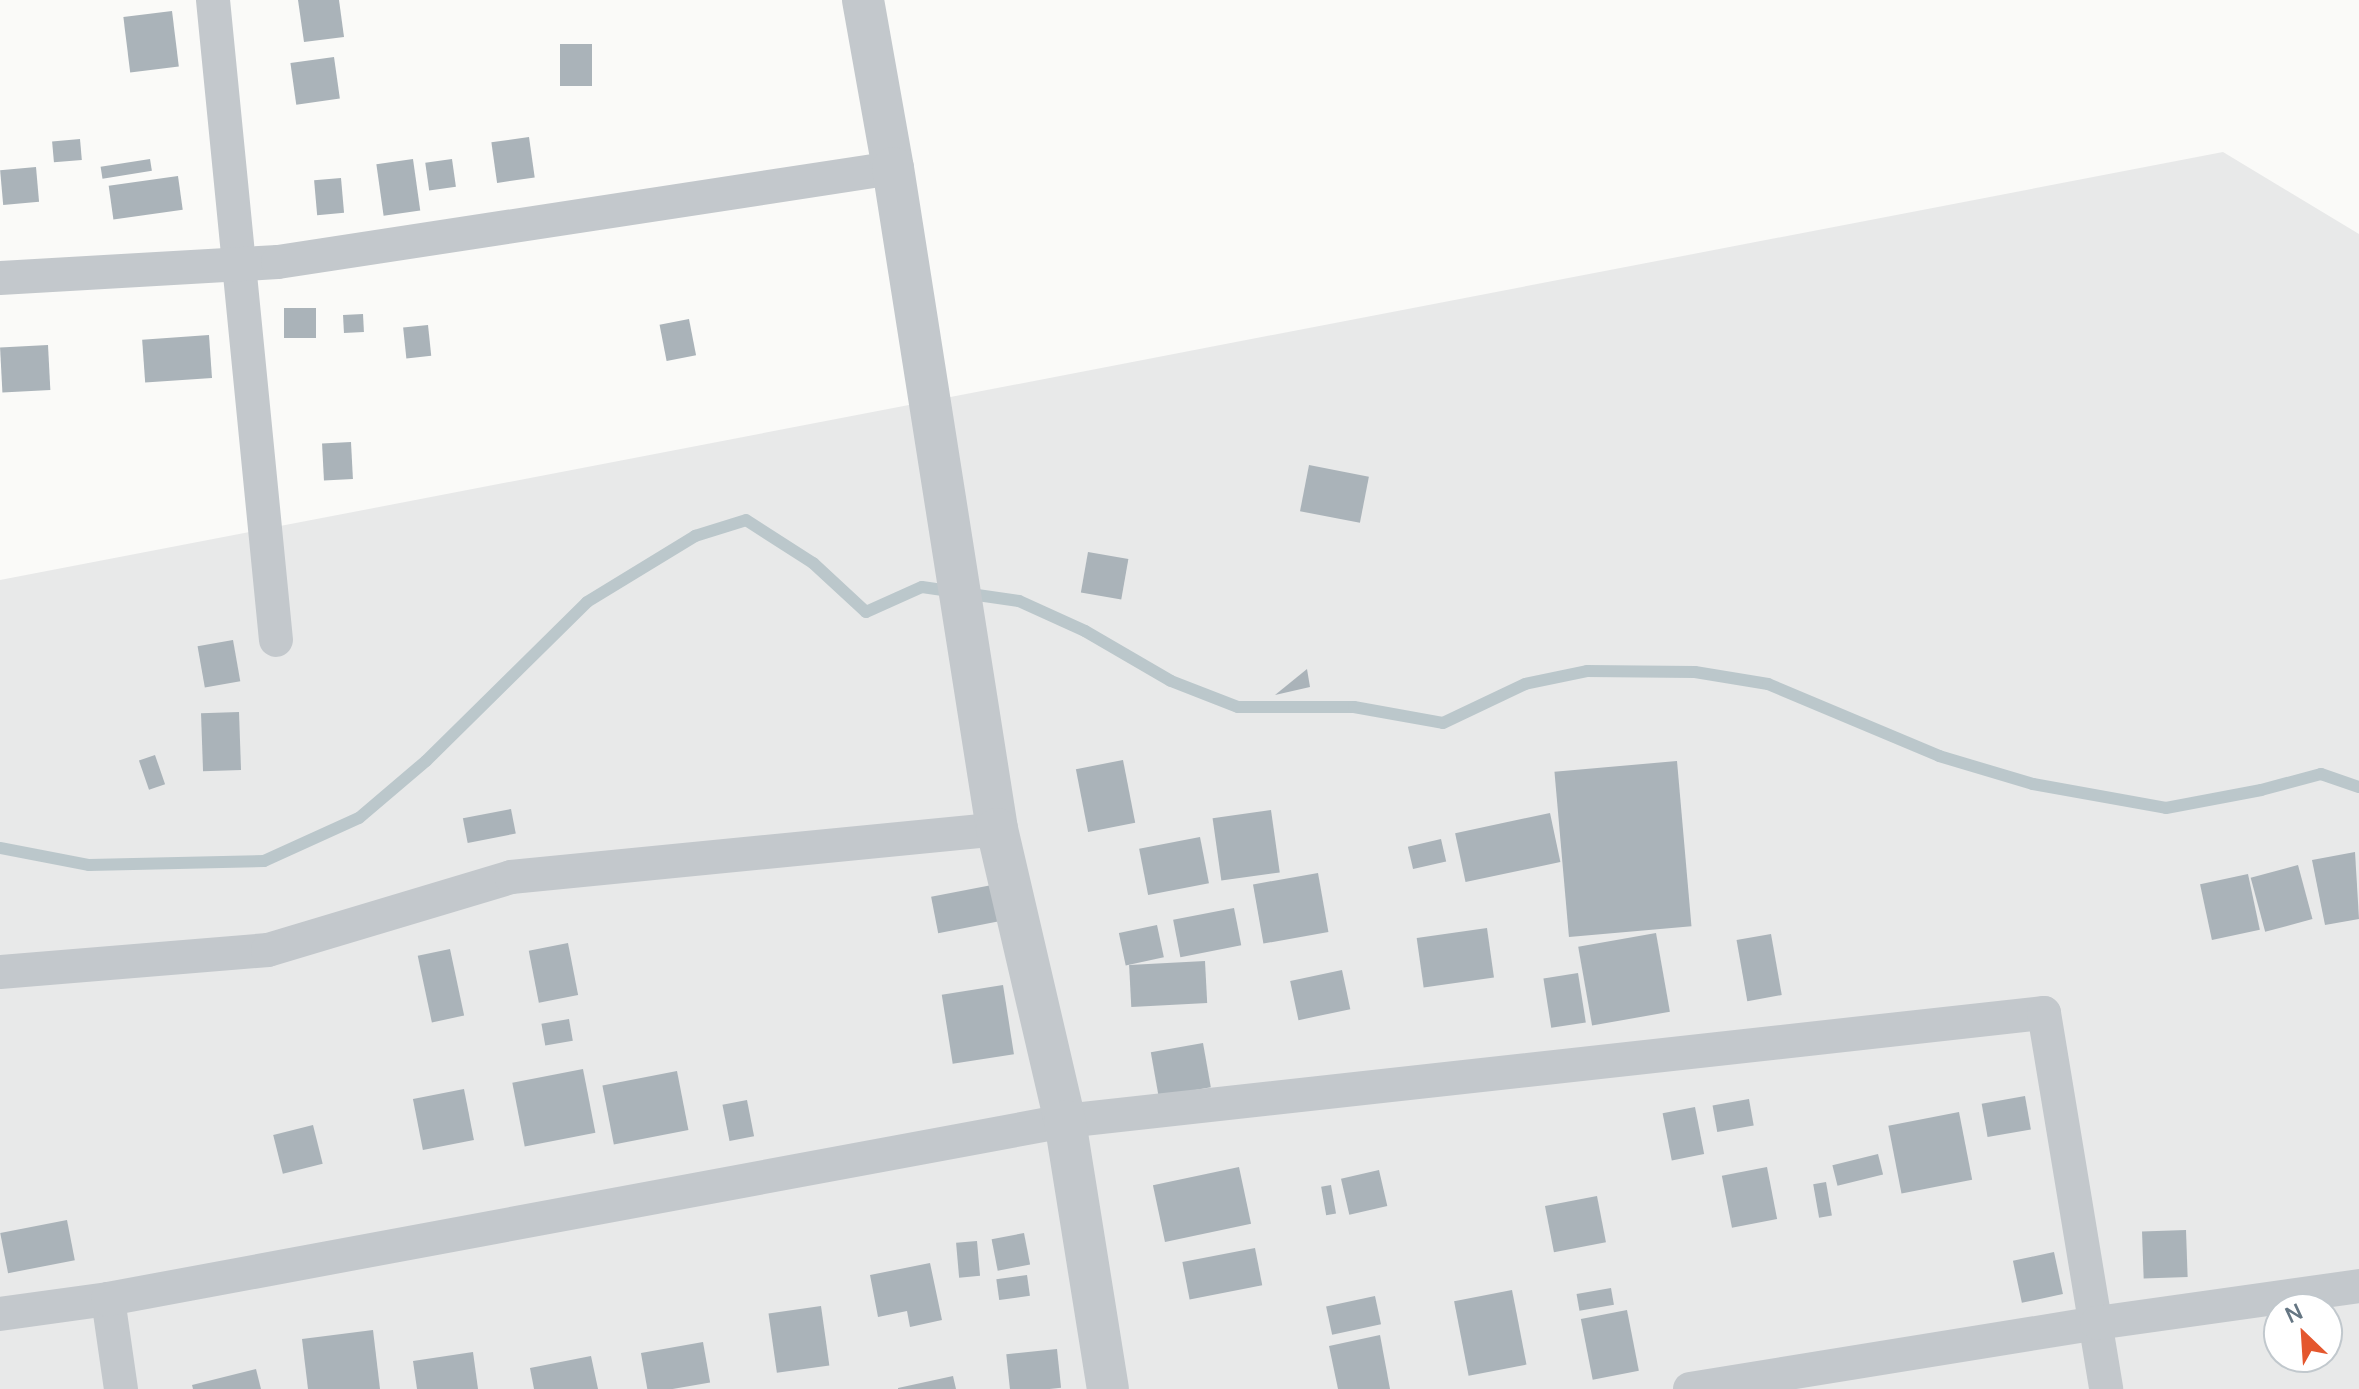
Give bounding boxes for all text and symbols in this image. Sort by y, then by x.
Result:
north arrow [2263,1293,2343,1373]
text: N [2280,1296,2307,1330]

